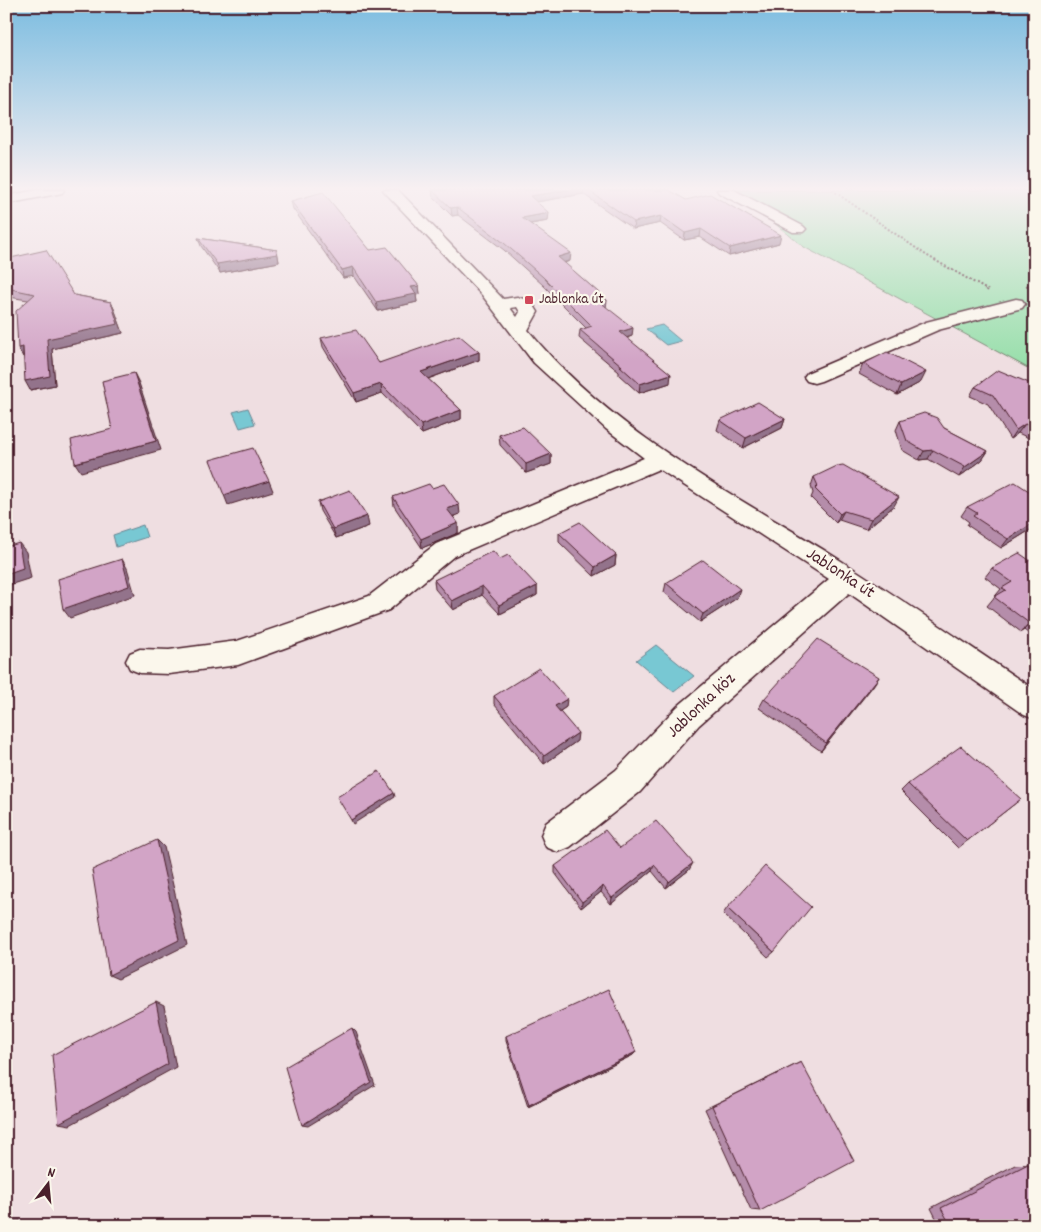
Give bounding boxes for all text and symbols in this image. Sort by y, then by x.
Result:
place label: Jablonka út [539,289,604,311]
marker: Jablonka út [523,294,535,306]
street label: Jablonka út [801,542,880,606]
street label: Jablonka köz [662,668,742,744]
north arrow [22,1160,72,1210]
text: N [45,1163,57,1184]

